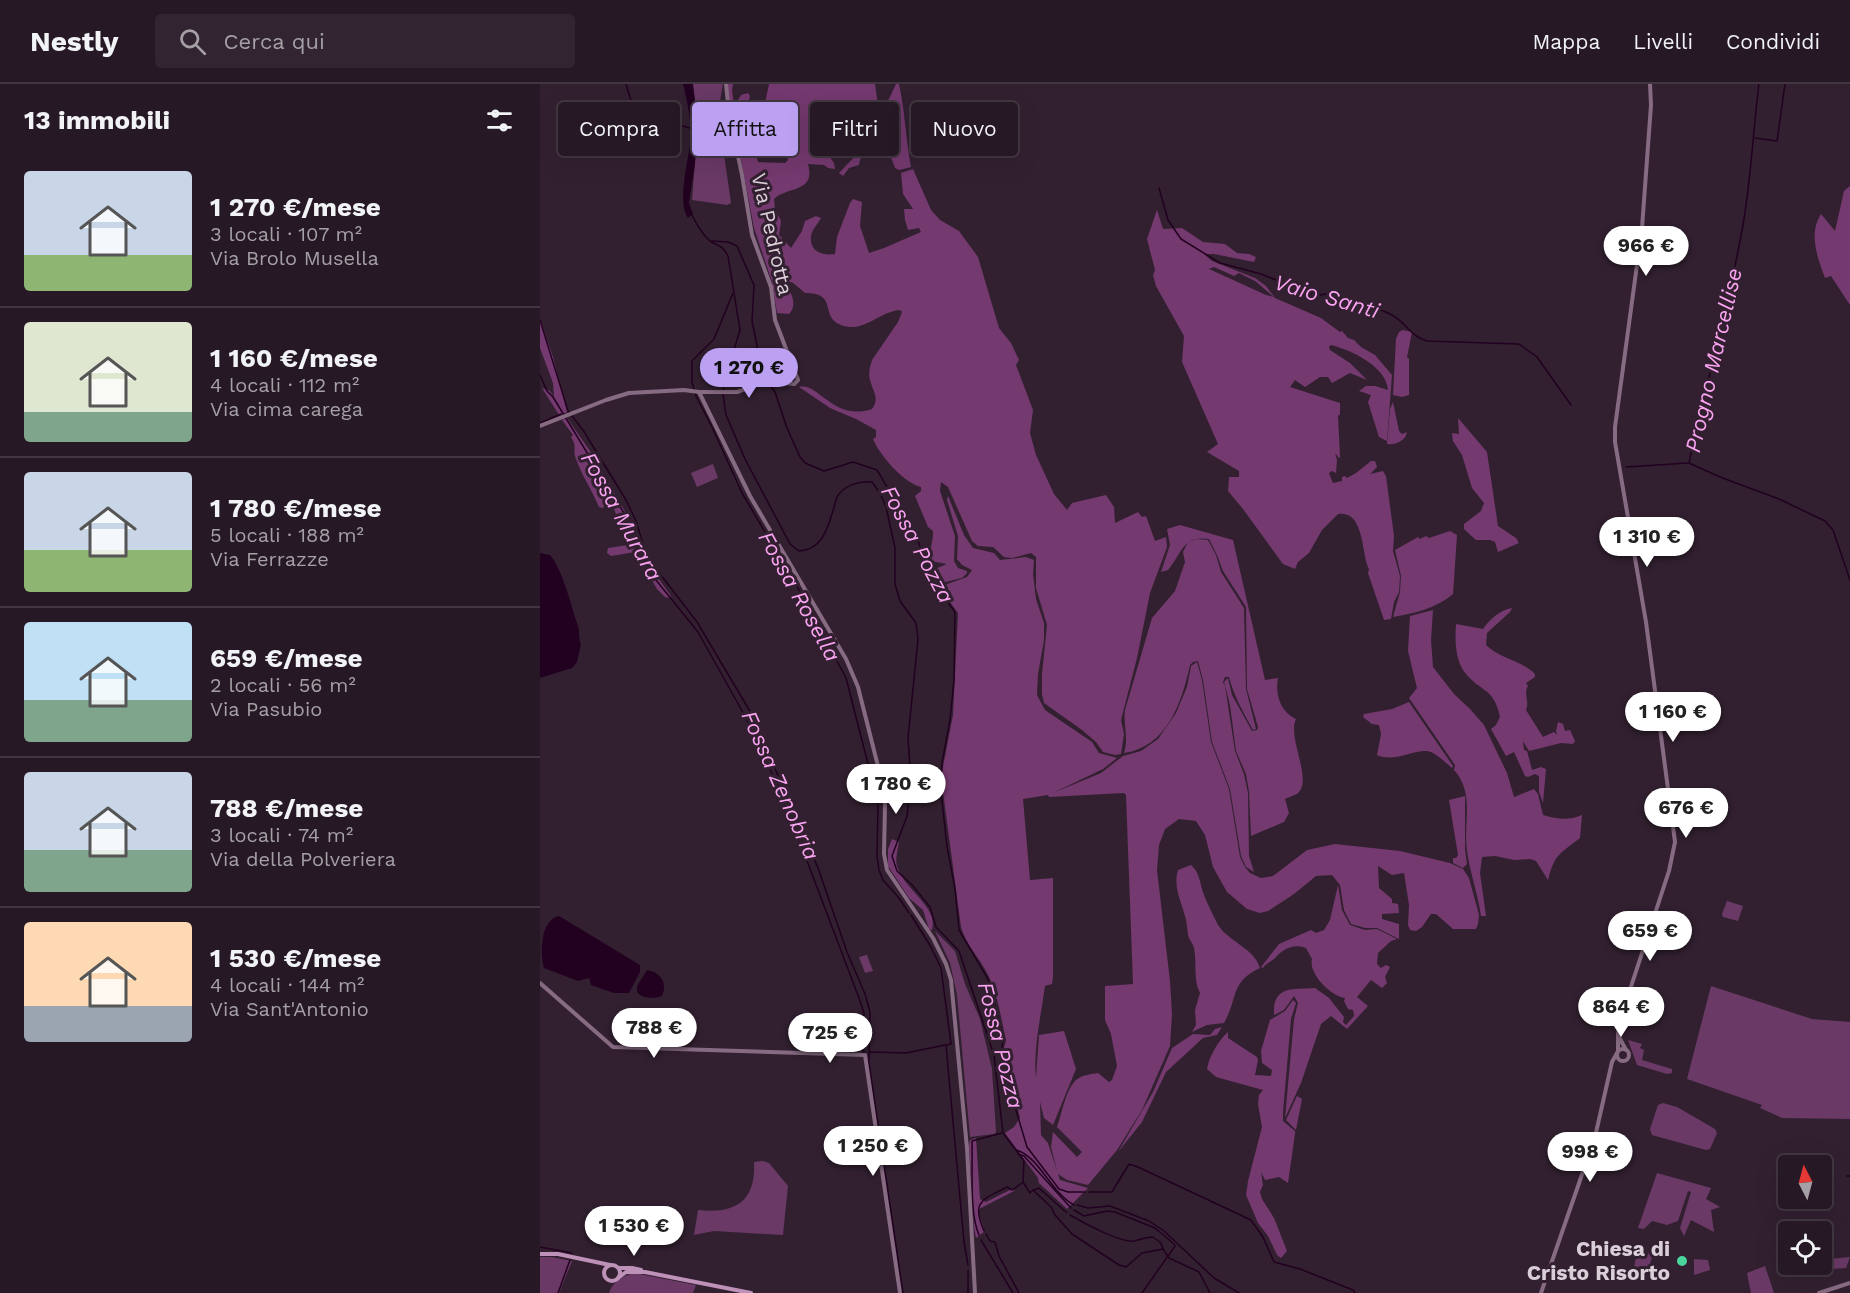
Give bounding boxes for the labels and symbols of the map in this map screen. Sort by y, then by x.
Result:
street label: Via Pedrotta [746,170,799,297]
pin: 966 € [1604,226,1688,277]
water label: Progno Marcellise [1680,265,1747,455]
water label: Vaio Santi [1272,270,1383,324]
pin: 1 270 € [694,348,804,399]
water label: Fossa Murara [576,448,667,585]
water label: Fossa Pozza [876,481,959,607]
pin: 1 310 € [1592,517,1702,568]
water label: Fossa Rosella [753,527,846,666]
pin: 1 160 € [1618,692,1728,743]
water label: Fossa Zenobria [736,707,825,864]
pin: 1 780 € [841,764,951,815]
pin: 676 € [1644,788,1728,839]
pin: 659 € [1608,911,1692,962]
water label: Fossa Pozza [973,979,1028,1111]
pin: 864 € [1579,987,1663,1038]
pin: 788 € [612,1008,696,1059]
pin: 725 € [788,1013,872,1064]
pin: 1 250 € [818,1126,928,1177]
pin: 998 € [1548,1132,1632,1183]
north arrow [1778,1155,1832,1209]
pin: 1 530 € [579,1206,689,1257]
place label: Chiesa di Cristo Risorto [1527,1236,1670,1285]
marker: Chiesa di Cristo Risorto [1675,1254,1689,1268]

